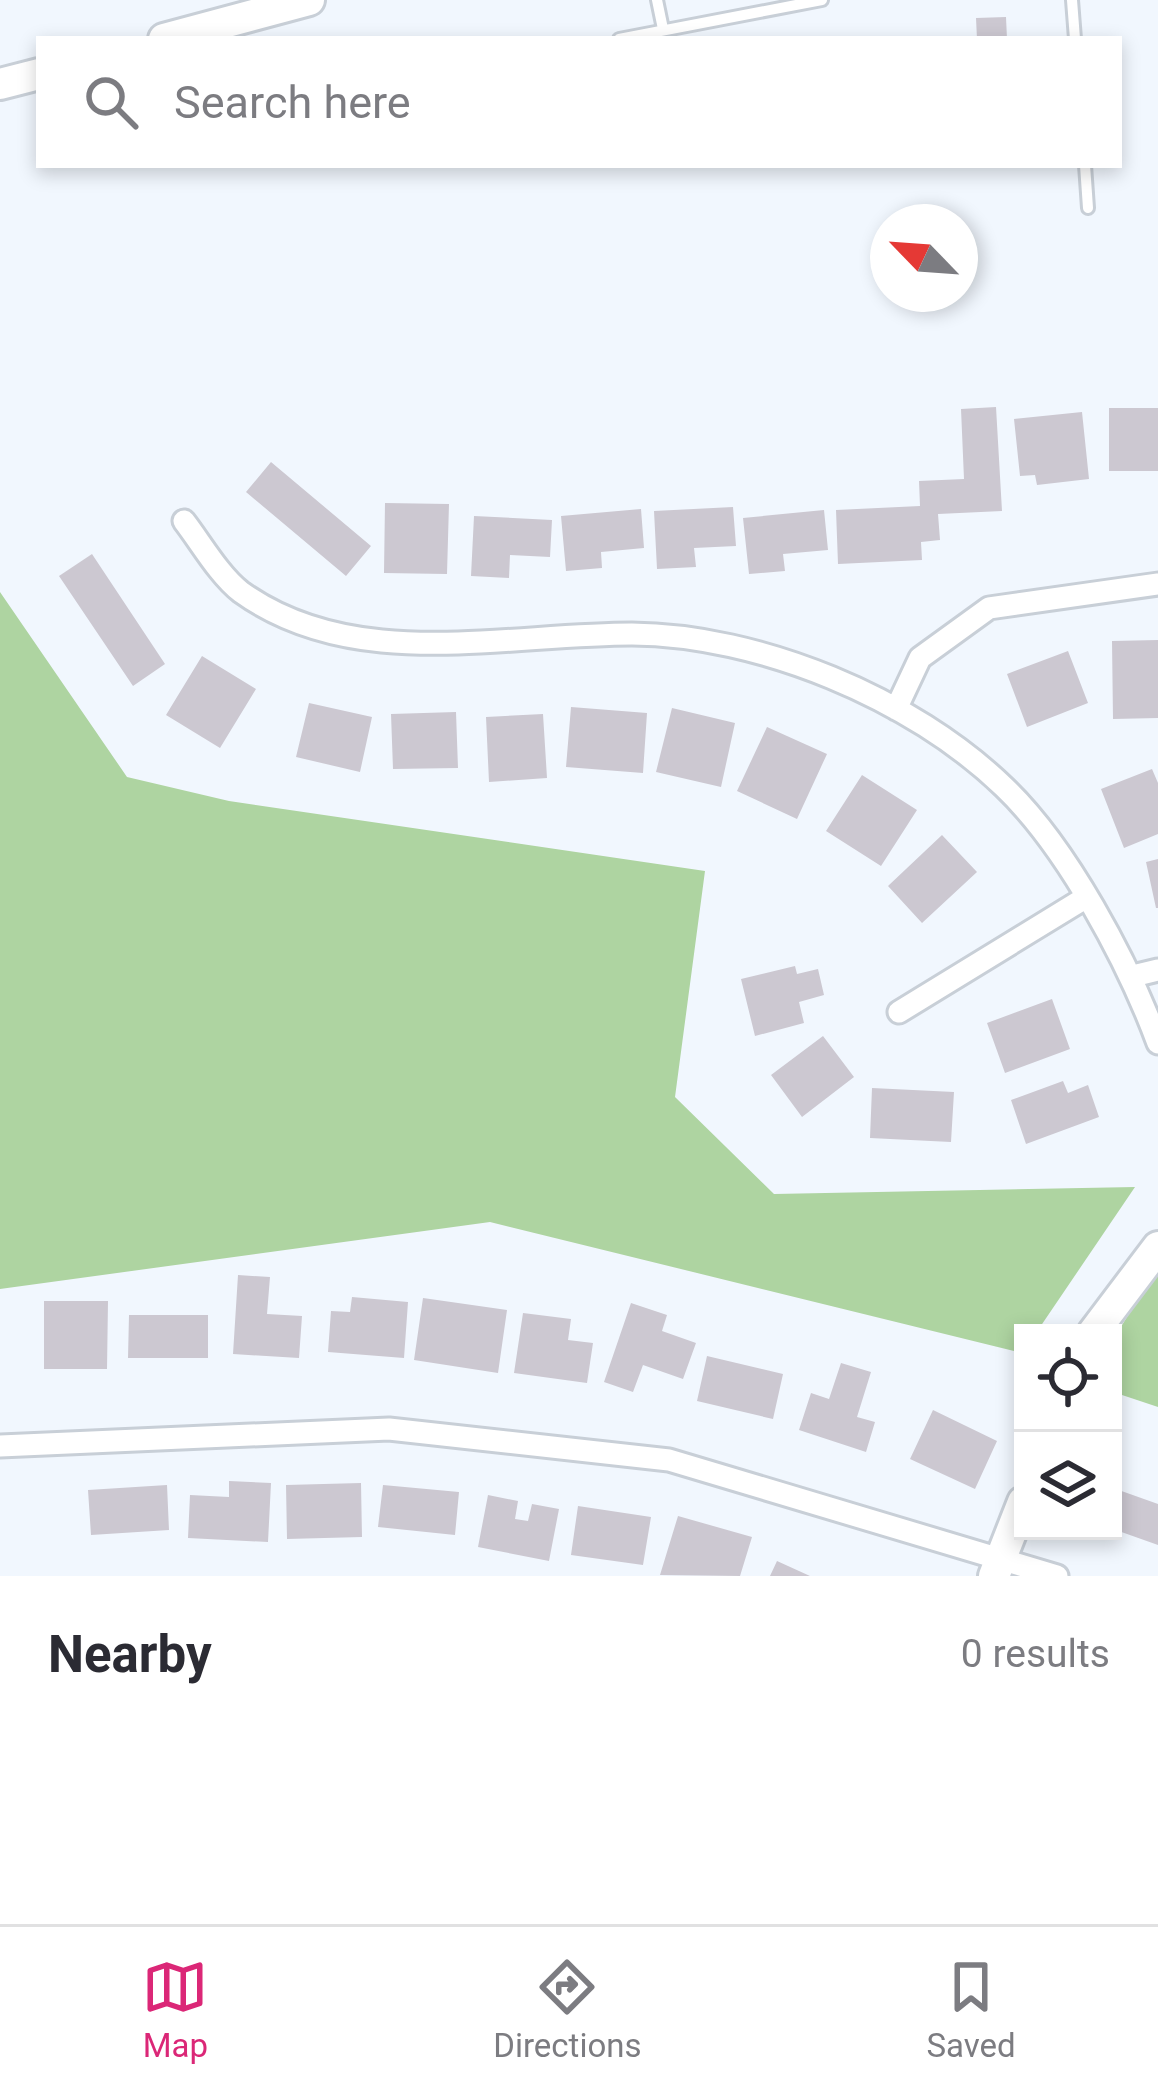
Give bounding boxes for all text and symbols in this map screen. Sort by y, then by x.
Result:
search box [36,36,1122,168]
icon: search [78,69,144,135]
text: Search here [174,76,411,129]
north arrow [870,204,978,312]
map controls [1014,1324,1122,1540]
button: locate [1014,1324,1122,1432]
button: layers [1014,1432,1122,1540]
text: Nearby [48,1625,212,1684]
text: 0 results [961,1631,1110,1677]
tab: Map [142,1954,208,2065]
tab: Directions [493,1954,642,2065]
tab: Saved [926,1954,1016,2065]

